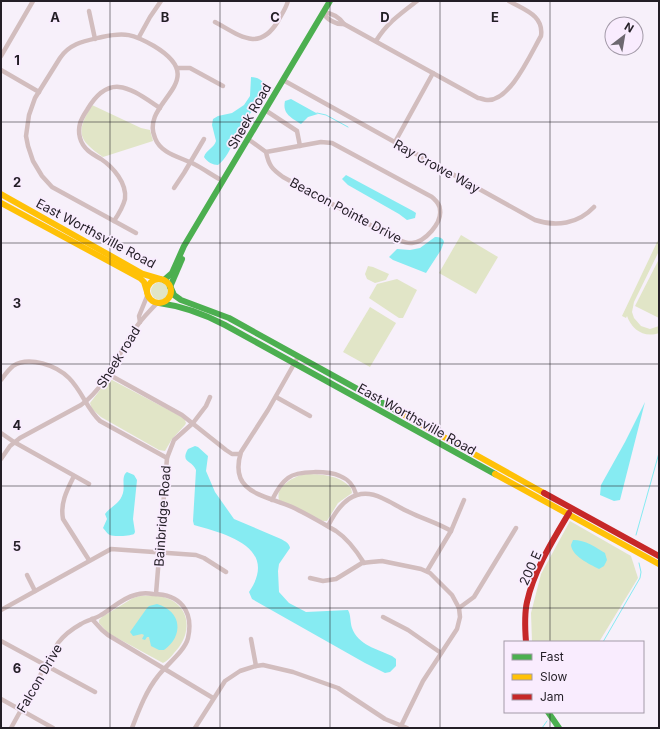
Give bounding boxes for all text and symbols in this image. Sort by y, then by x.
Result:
text: A [50,9,60,25]
text: B [161,9,170,25]
text: C [270,9,280,25]
text: D [380,9,390,25]
text: E [491,9,499,25]
north arrow [604,16,644,56]
text: N [622,19,636,36]
text: 1 [14,52,20,68]
street label: Sheek Road [224,80,274,152]
street label: Ray Crowe Way [391,136,483,196]
text: 2 [13,174,21,190]
street label: Beacon Pointe Drive [287,174,405,246]
street label: East Worthsville Road [33,195,159,271]
text: 3 [13,295,21,311]
street label: Sheek road [93,323,143,391]
street label: East Worthsville Road [355,380,479,458]
text: 4 [13,417,22,433]
street label: Bainbridge Road [150,465,174,567]
text: 5 [13,538,21,554]
street label: 200 E [515,548,545,588]
street label: Falcon Drive [13,641,65,715]
legend [504,641,644,713]
text: Fast [540,649,564,664]
text: 6 [13,660,21,676]
text: Slow [540,669,568,684]
text: Jam [540,689,564,704]

